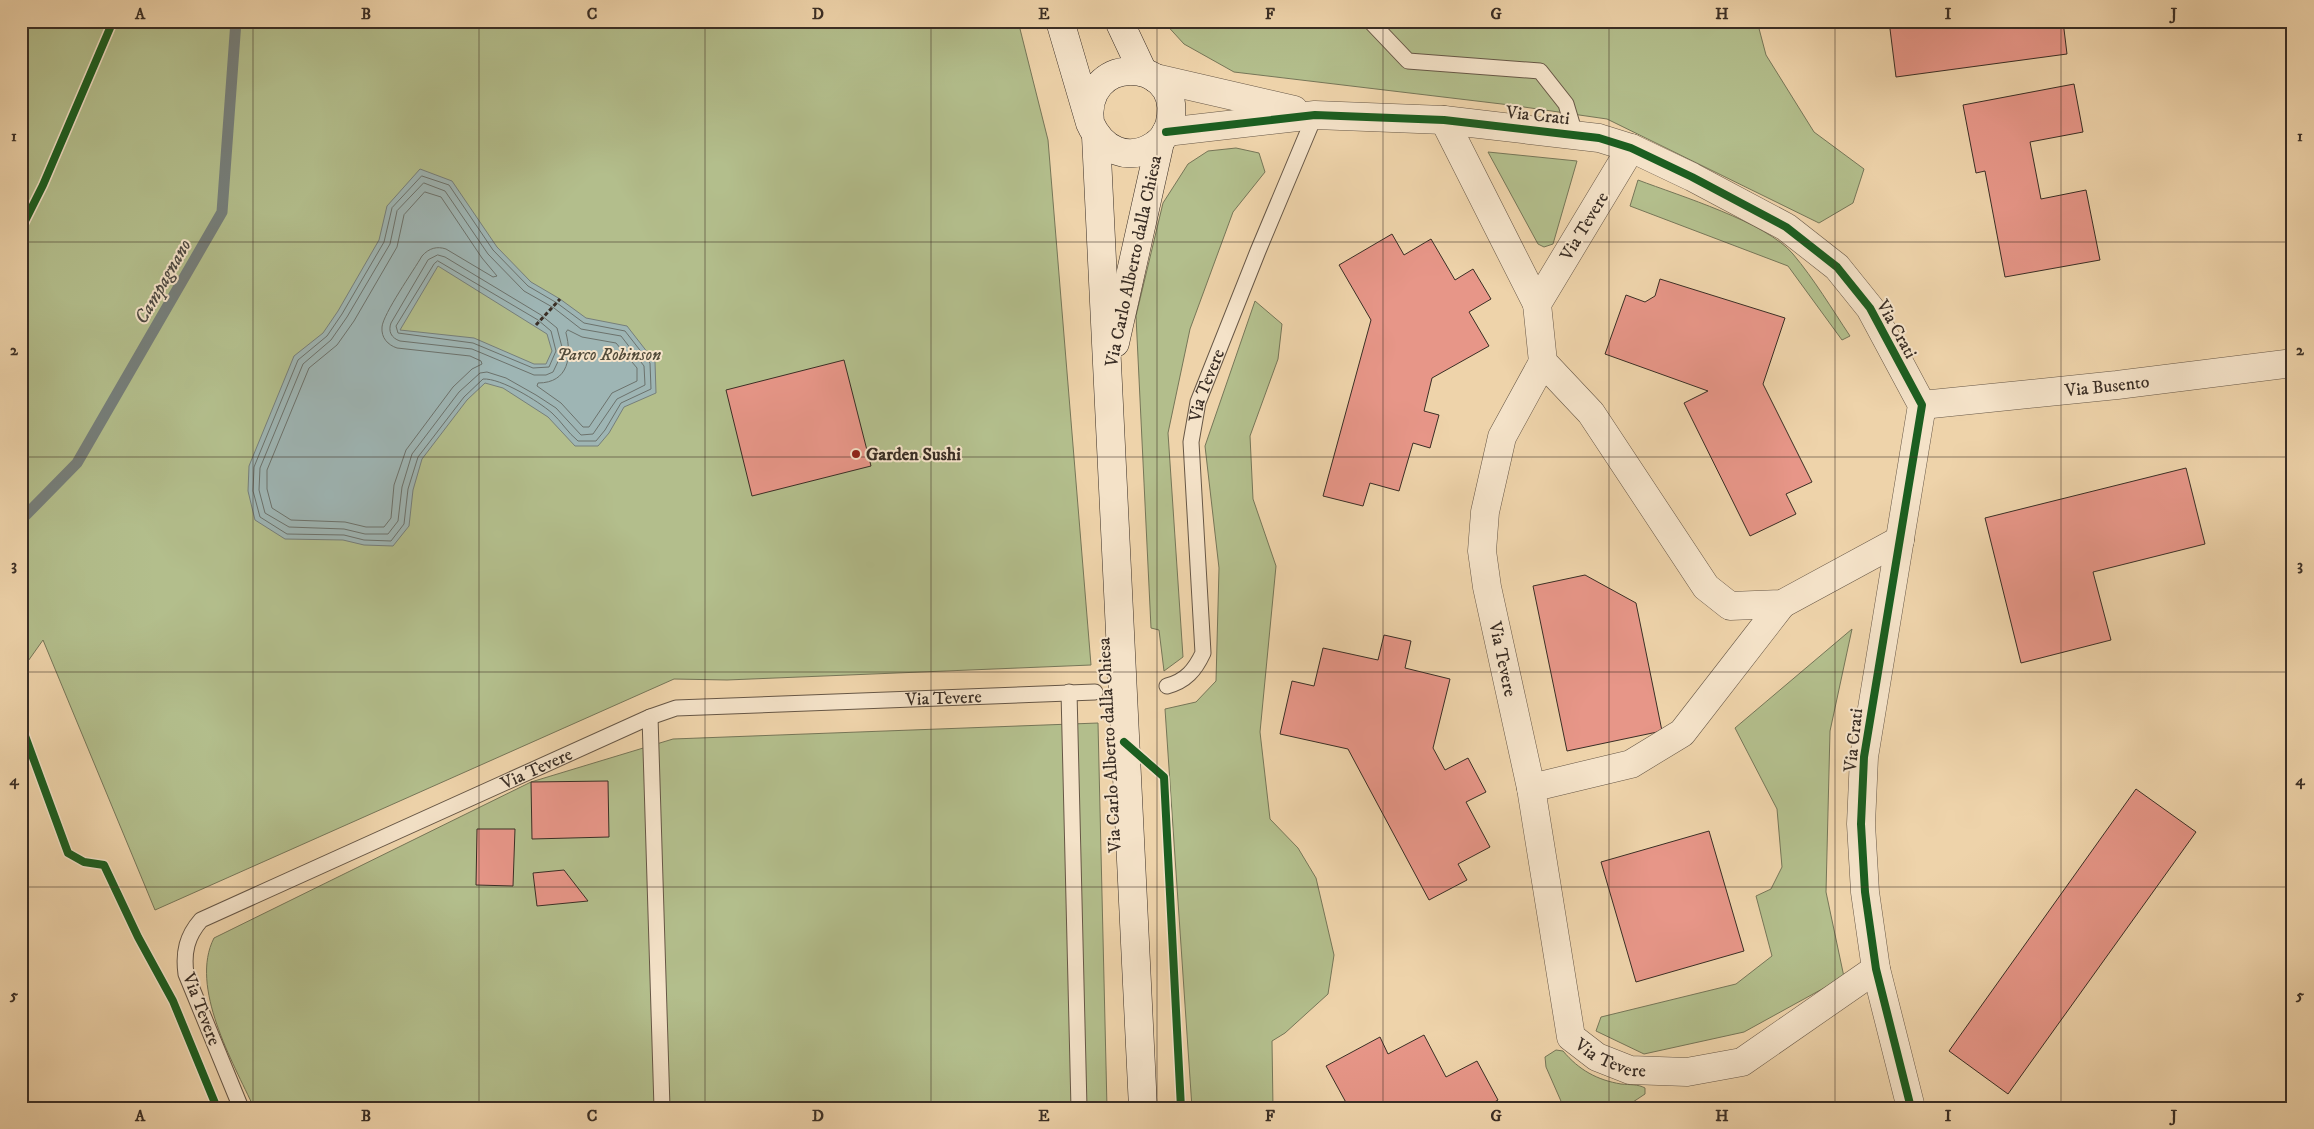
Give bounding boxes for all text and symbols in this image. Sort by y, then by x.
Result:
text: A [134,4,146,24]
text: B [361,4,371,24]
text: C [587,4,597,24]
text: D [812,4,824,24]
text: E [1038,4,1050,24]
text: F [1265,4,1275,24]
text: G [1490,4,1502,24]
text: H [1715,4,1729,24]
text: I [1945,4,1952,24]
text: J [2169,4,2178,24]
street label: Via Crati [1504,102,1571,130]
text: 1 [11,126,17,146]
text: 1 [2297,126,2303,146]
street label: Via Carlo Alberto dalla Chiesa [1101,153,1167,370]
street label: Via Tevere [1555,188,1614,266]
water label: Campagnano [130,235,198,329]
street label: Via Crati [1870,295,1921,363]
text: 2 [10,340,19,360]
text: 2 [2296,340,2305,360]
park label: Parco Robinson [557,344,661,366]
street label: Via Tevere [1185,346,1230,425]
street label: Via Busento [2063,371,2151,402]
place label: Garden Sushi [866,444,961,466]
marker: Garden Sushi [850,448,862,460]
text: 3 [11,555,17,575]
text: 3 [2297,555,2303,575]
street label: Via Tevere [1483,619,1521,699]
street label: Via Carlo Alberto dalla Chiesa [1093,636,1127,854]
street label: Via Tevere [904,686,982,711]
street label: Via Crati [1840,707,1868,774]
street label: Via Tevere [497,744,576,795]
text: 4 [8,770,19,790]
text: 4 [2294,770,2305,790]
street label: Via Tevere [177,969,225,1049]
text: 5 [9,985,18,1005]
text: 5 [2295,985,2304,1005]
street label: Via Tevere [1569,1033,1646,1083]
text: A [134,1106,146,1126]
text: B [361,1106,371,1126]
text: C [587,1106,597,1126]
text: D [812,1106,824,1126]
text: E [1038,1106,1050,1126]
text: F [1265,1106,1275,1126]
text: G [1490,1106,1502,1126]
text: H [1715,1106,1729,1126]
text: I [1945,1106,1952,1126]
text: J [2169,1106,2178,1126]

